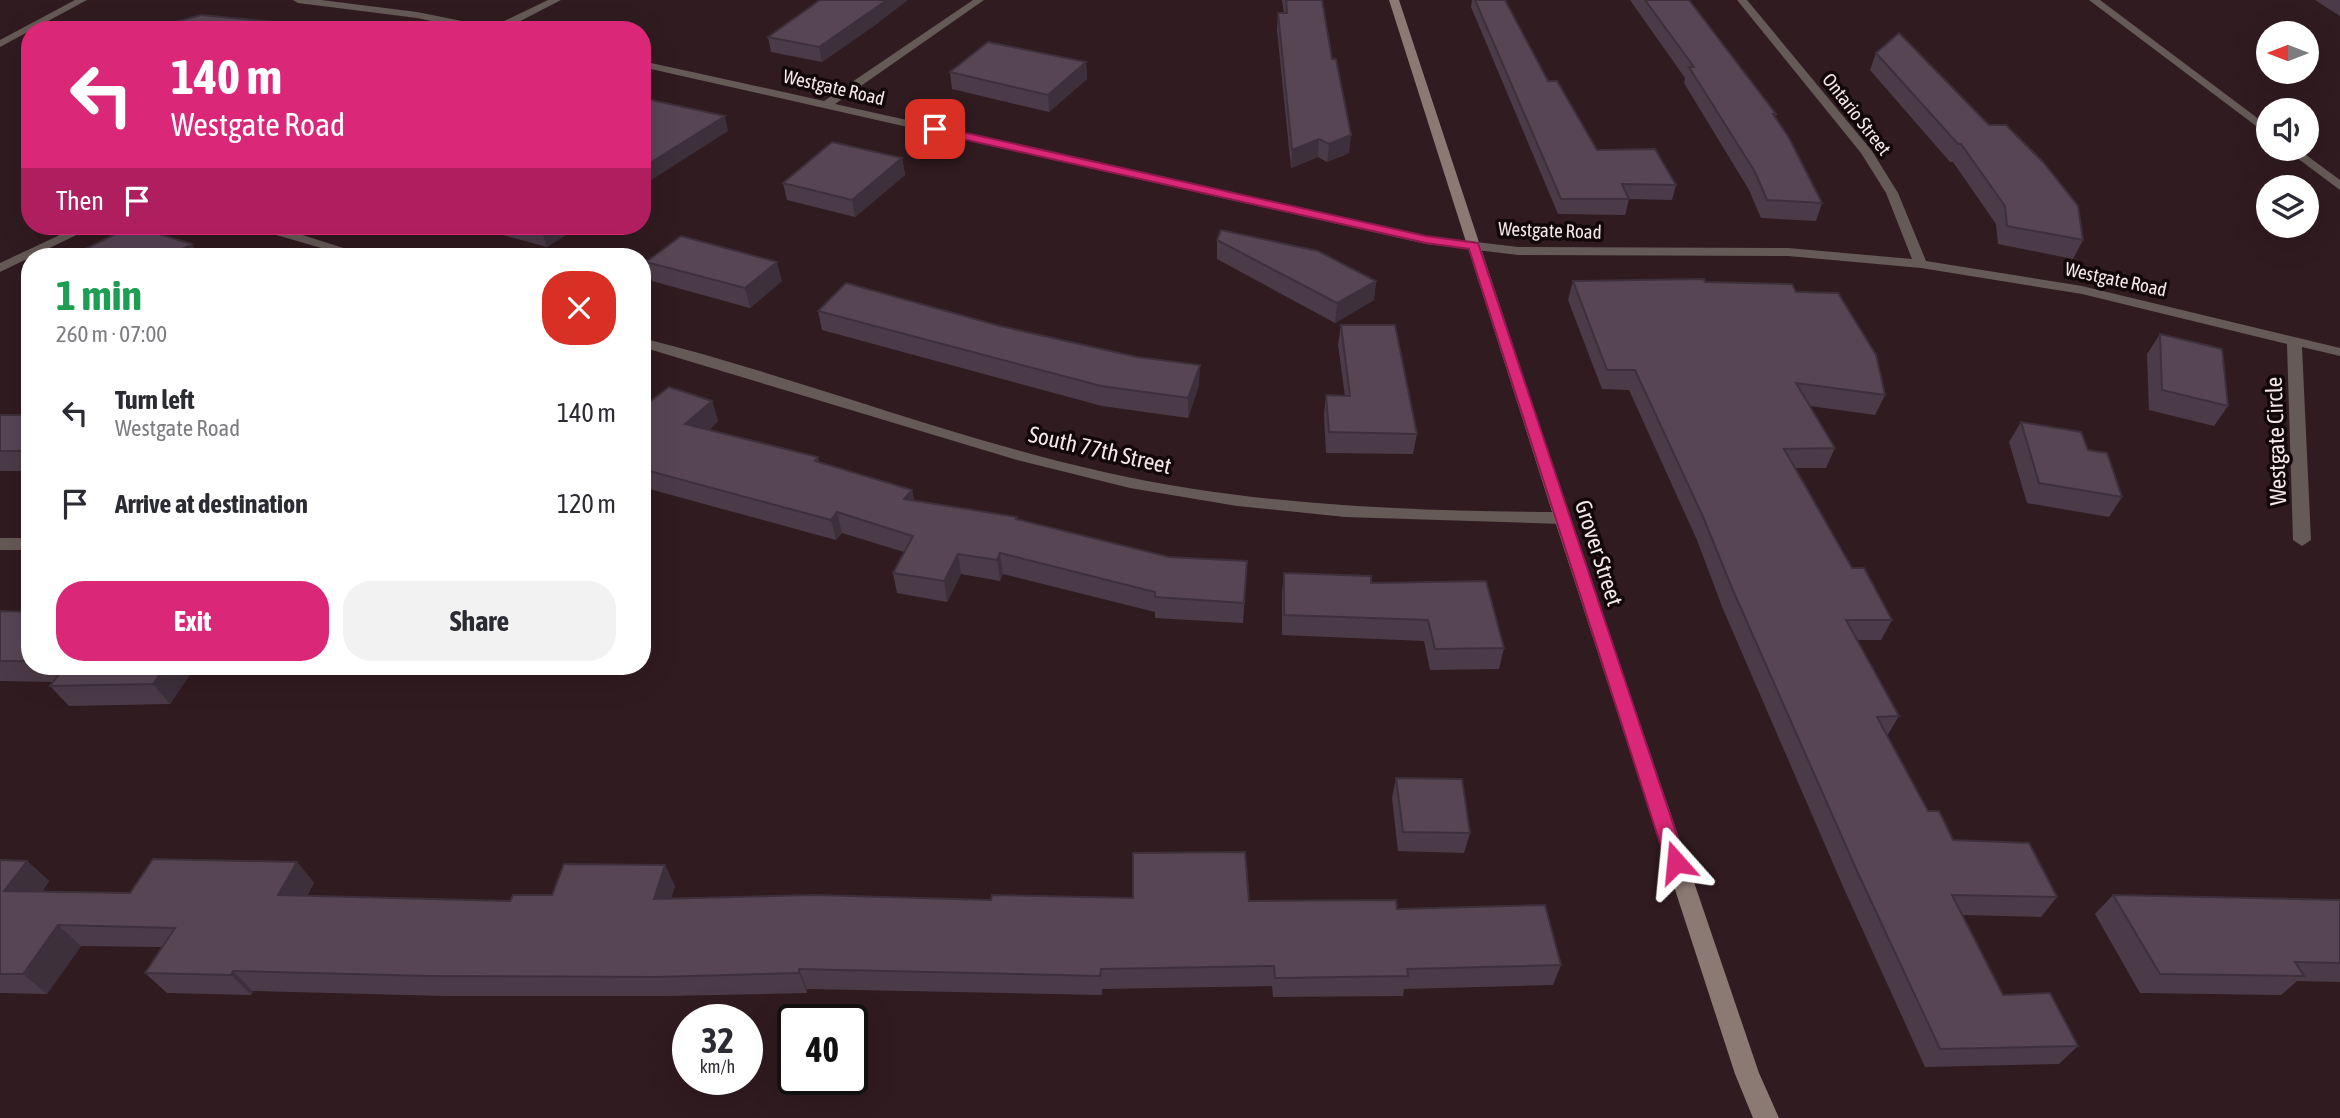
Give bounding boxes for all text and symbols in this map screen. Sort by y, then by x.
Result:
north arrow [2256,21,2319,84]
map controls [2256,21,2319,238]
text: 140 m [171,48,282,104]
icon: left [56,49,147,140]
street label: Westgate Road [781,65,887,109]
street label: Ontario Street [1818,69,1896,159]
button: sound [2256,98,2319,161]
pin [905,99,965,159]
text: Westgate Road [171,106,345,143]
icon: arrive [916,110,954,148]
button: layers [2256,175,2319,238]
icon: arrive [118,182,156,220]
text: Then [56,186,104,216]
street label: Westgate Road [1498,217,1602,243]
street label: Westgate Road [2063,257,2169,301]
text: 1 min [56,271,142,319]
button: close [542,271,616,345]
text: 260 m · 07:00 [56,321,167,347]
street label: Westgate Circle [2261,376,2291,506]
text: Turn left [115,385,195,415]
icon: left [56,394,94,432]
text: 140 m [557,398,616,428]
text: Westgate Road [115,415,240,441]
street label: South 77th Street [1026,421,1174,479]
icon: arrive [56,485,94,523]
text: Arrive at destination [115,489,308,519]
text: 120 m [557,489,616,519]
street label: Grover Street [1570,497,1628,609]
button: Exit [56,581,329,661]
button: Share [343,581,616,661]
position arrow [1639,825,1713,899]
speed limit sign: 40 [777,1004,868,1095]
text: 32 [701,1020,734,1060]
text: km/h [700,1056,735,1077]

